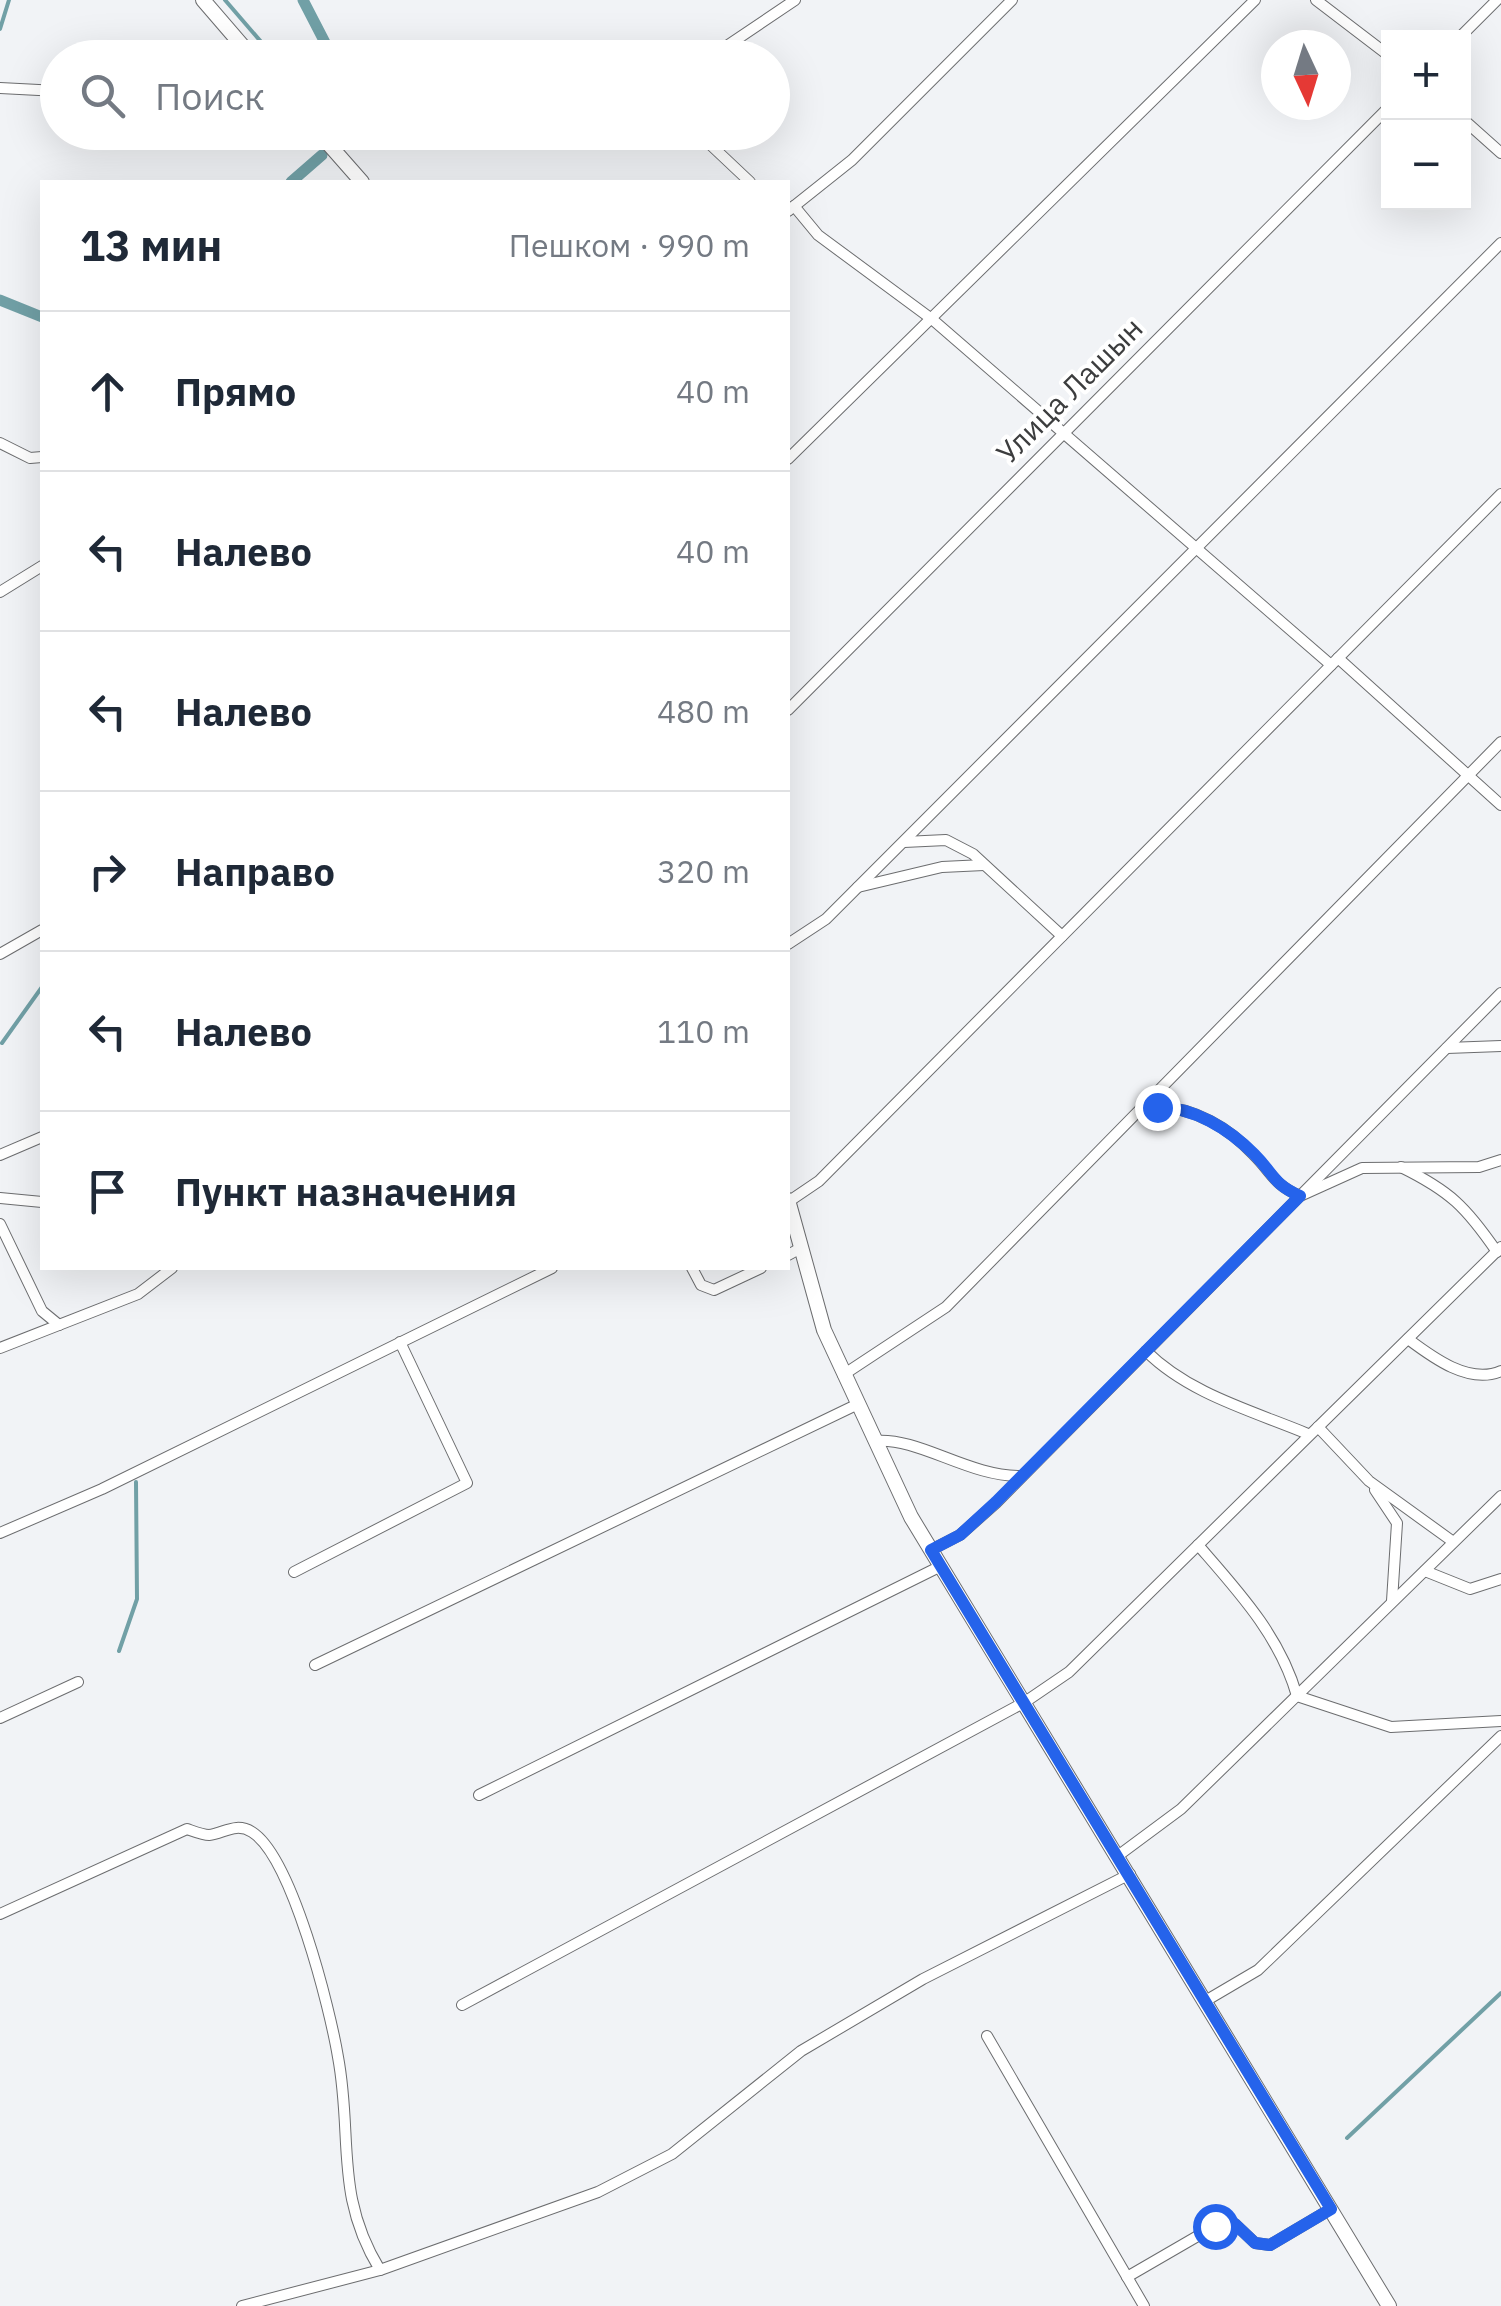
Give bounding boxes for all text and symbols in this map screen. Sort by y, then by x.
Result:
north arrow [1261,30,1351,120]
map controls [1381,30,1471,210]
button: + [1381,30,1471,120]
search box [40,40,790,150]
icon: search [75,68,130,123]
text: Поиск [155,71,265,120]
button: − [1381,120,1471,210]
text: 13 мин [80,218,222,273]
text: Пешком · 990 m [509,224,750,266]
street label: Улица Лашын [987,308,1150,471]
icon: ahead [80,364,135,419]
text: Прямо [175,367,296,416]
text: 40 m [676,370,750,412]
icon: left [80,524,135,579]
text: Налево [175,527,312,576]
text: 40 m [676,530,750,572]
icon: left [80,684,135,739]
text: Налево [175,687,312,736]
text: 480 m [657,690,750,732]
icon: right [80,844,135,899]
text: Направо [175,847,335,896]
text: 320 m [657,850,750,892]
icon: left [80,1004,135,1059]
text: Налево [175,1007,312,1056]
text: 110 m [657,1010,750,1052]
route end [1135,1085,1181,1131]
icon: arrive [80,1164,135,1219]
text: Пункт назначения [175,1167,517,1216]
route start [1193,2204,1239,2250]

